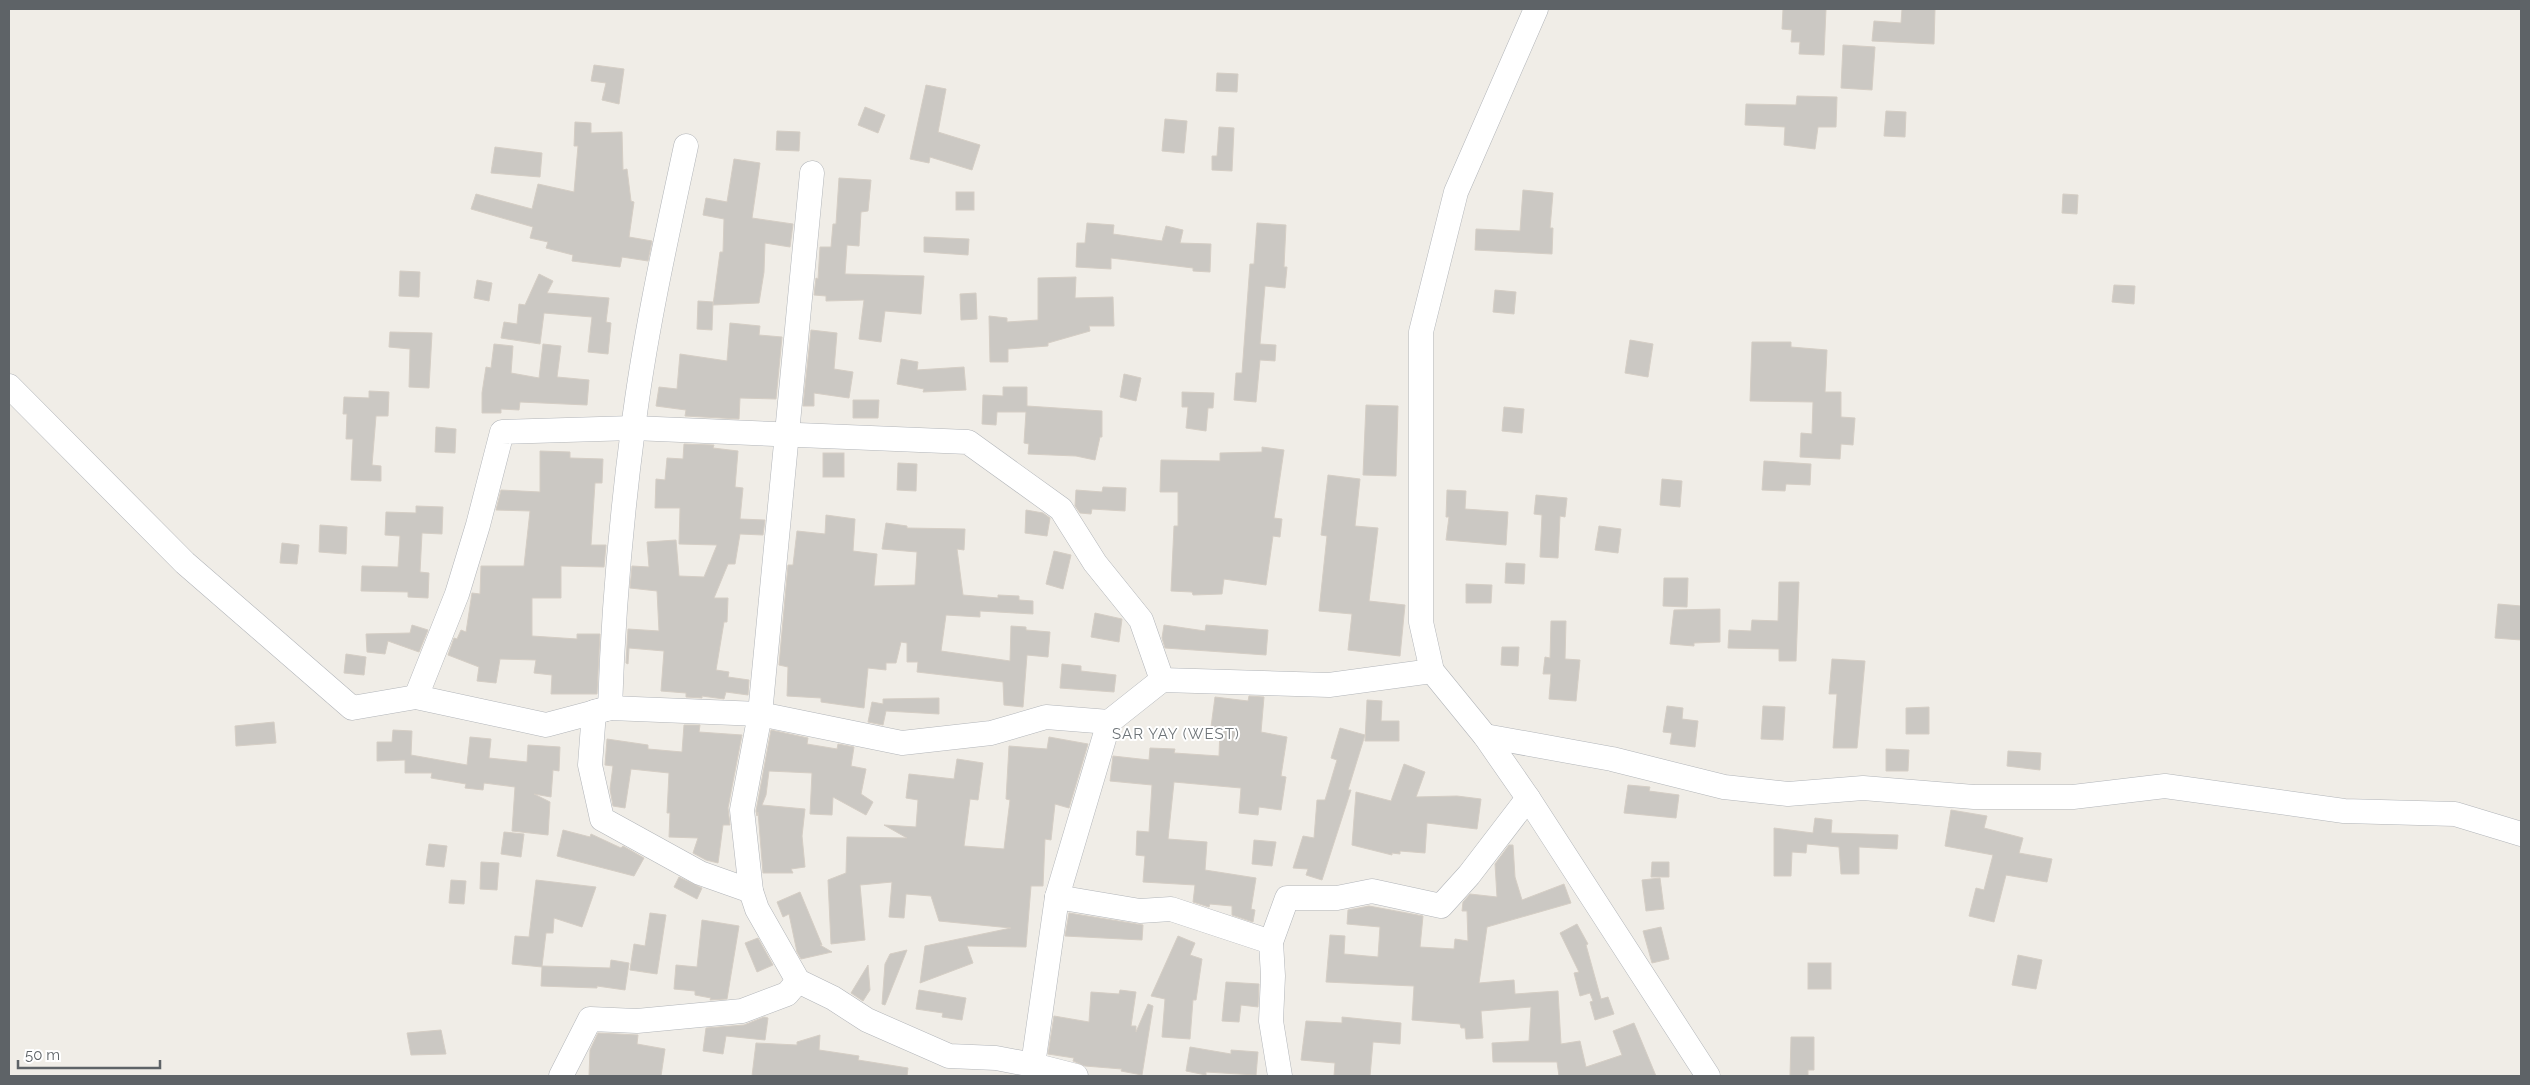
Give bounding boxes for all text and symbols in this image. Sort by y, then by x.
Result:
district label: SAR YAY (WEST) [1112,725,1240,743]
scale bar [18,1038,160,1070]
text: 50 m [25,1046,60,1064]

